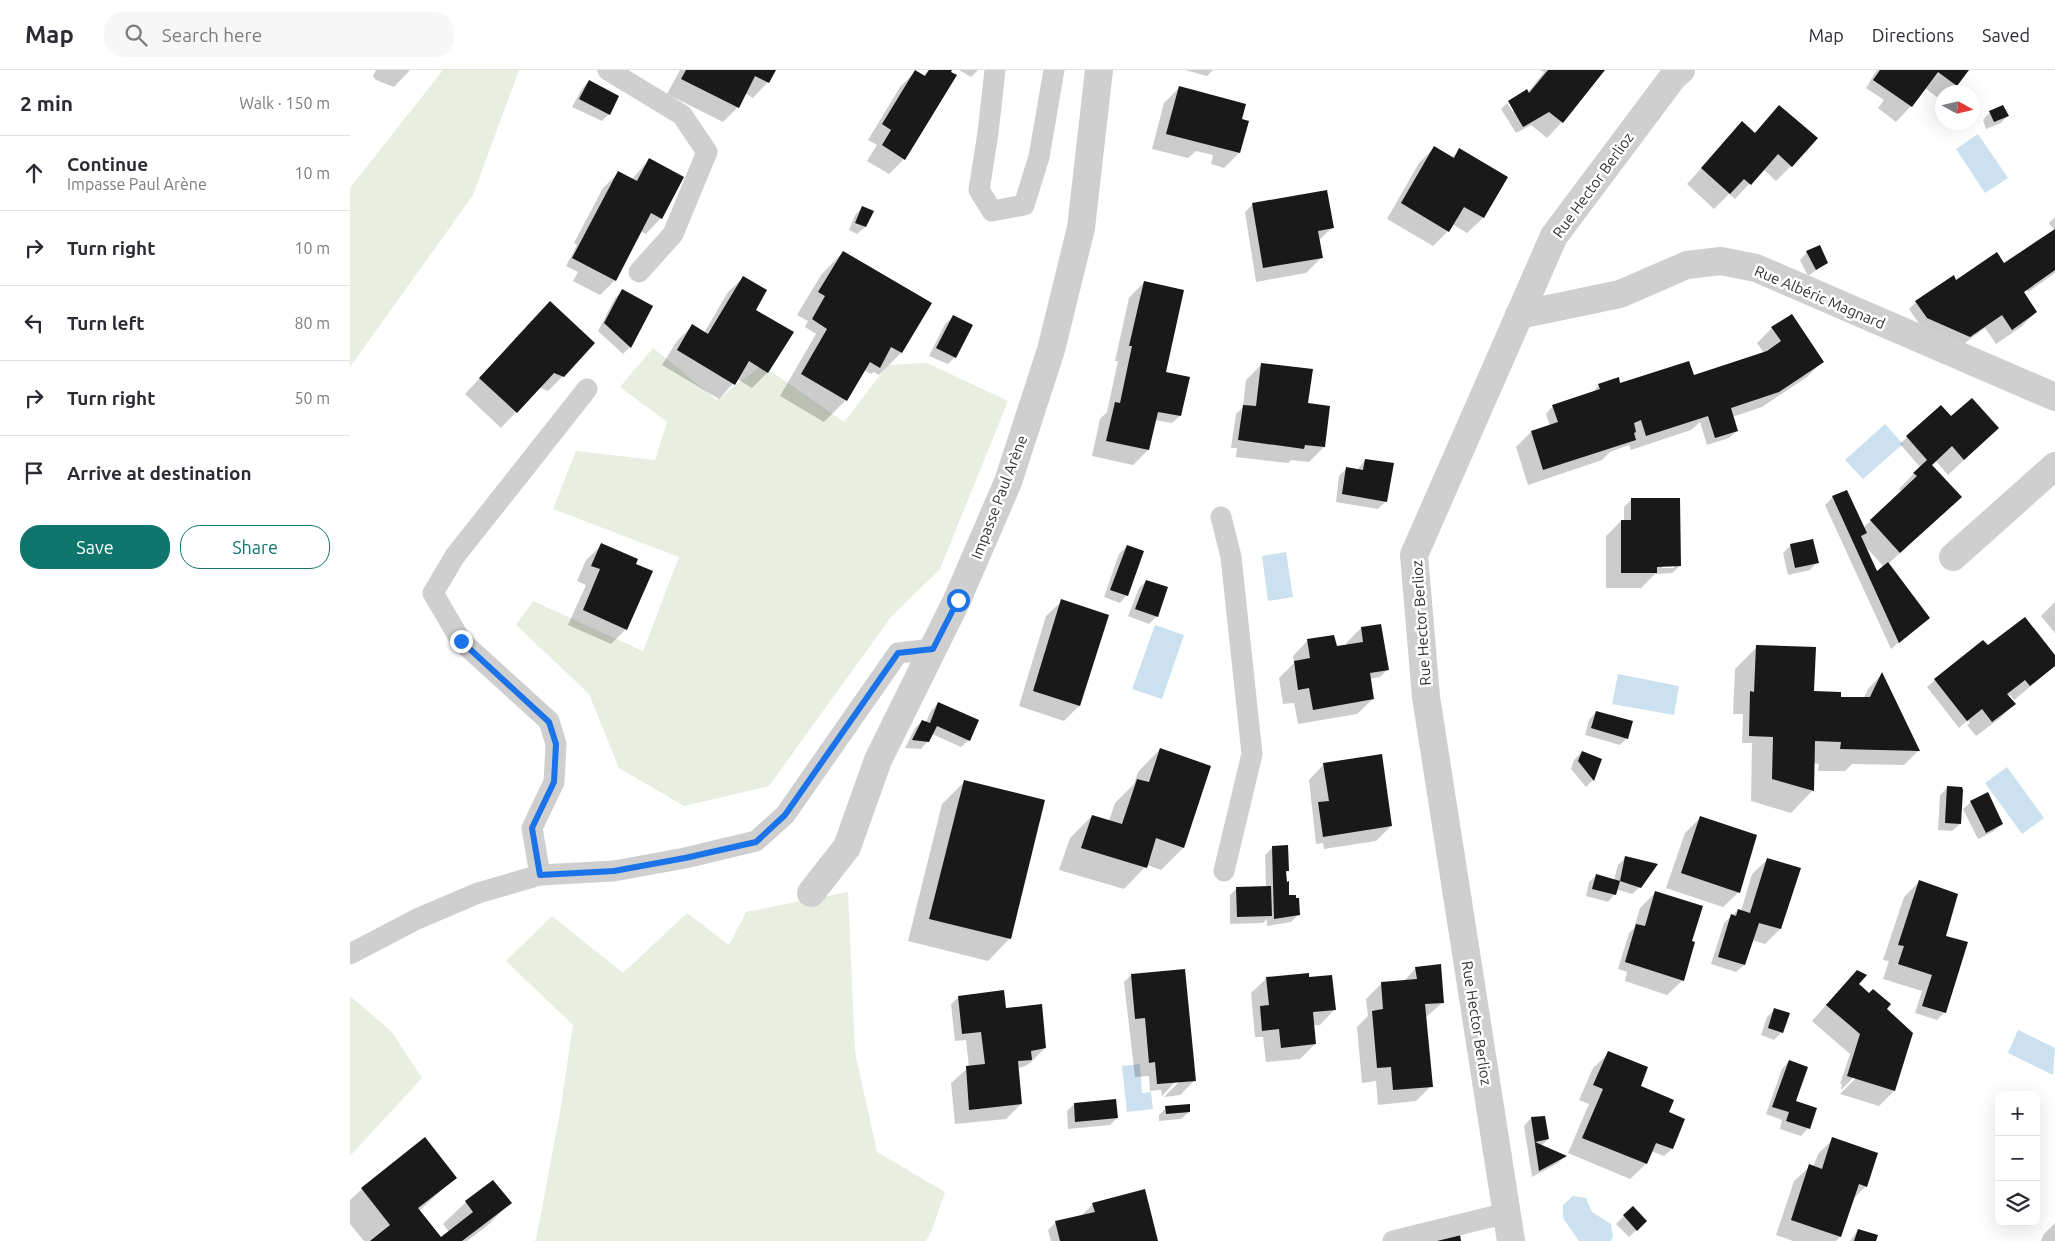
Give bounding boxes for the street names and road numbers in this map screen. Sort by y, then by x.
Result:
street label: Rue Hector Berlioz [1549,129,1637,241]
street label: Rue Albéric Magnard [1752,262,1888,332]
street label: Impasse Paul Arène [968,433,1030,561]
street label: Rue Hector Berlioz [1408,560,1434,686]
street label: Rue Hector Berlioz [1459,960,1495,1087]

